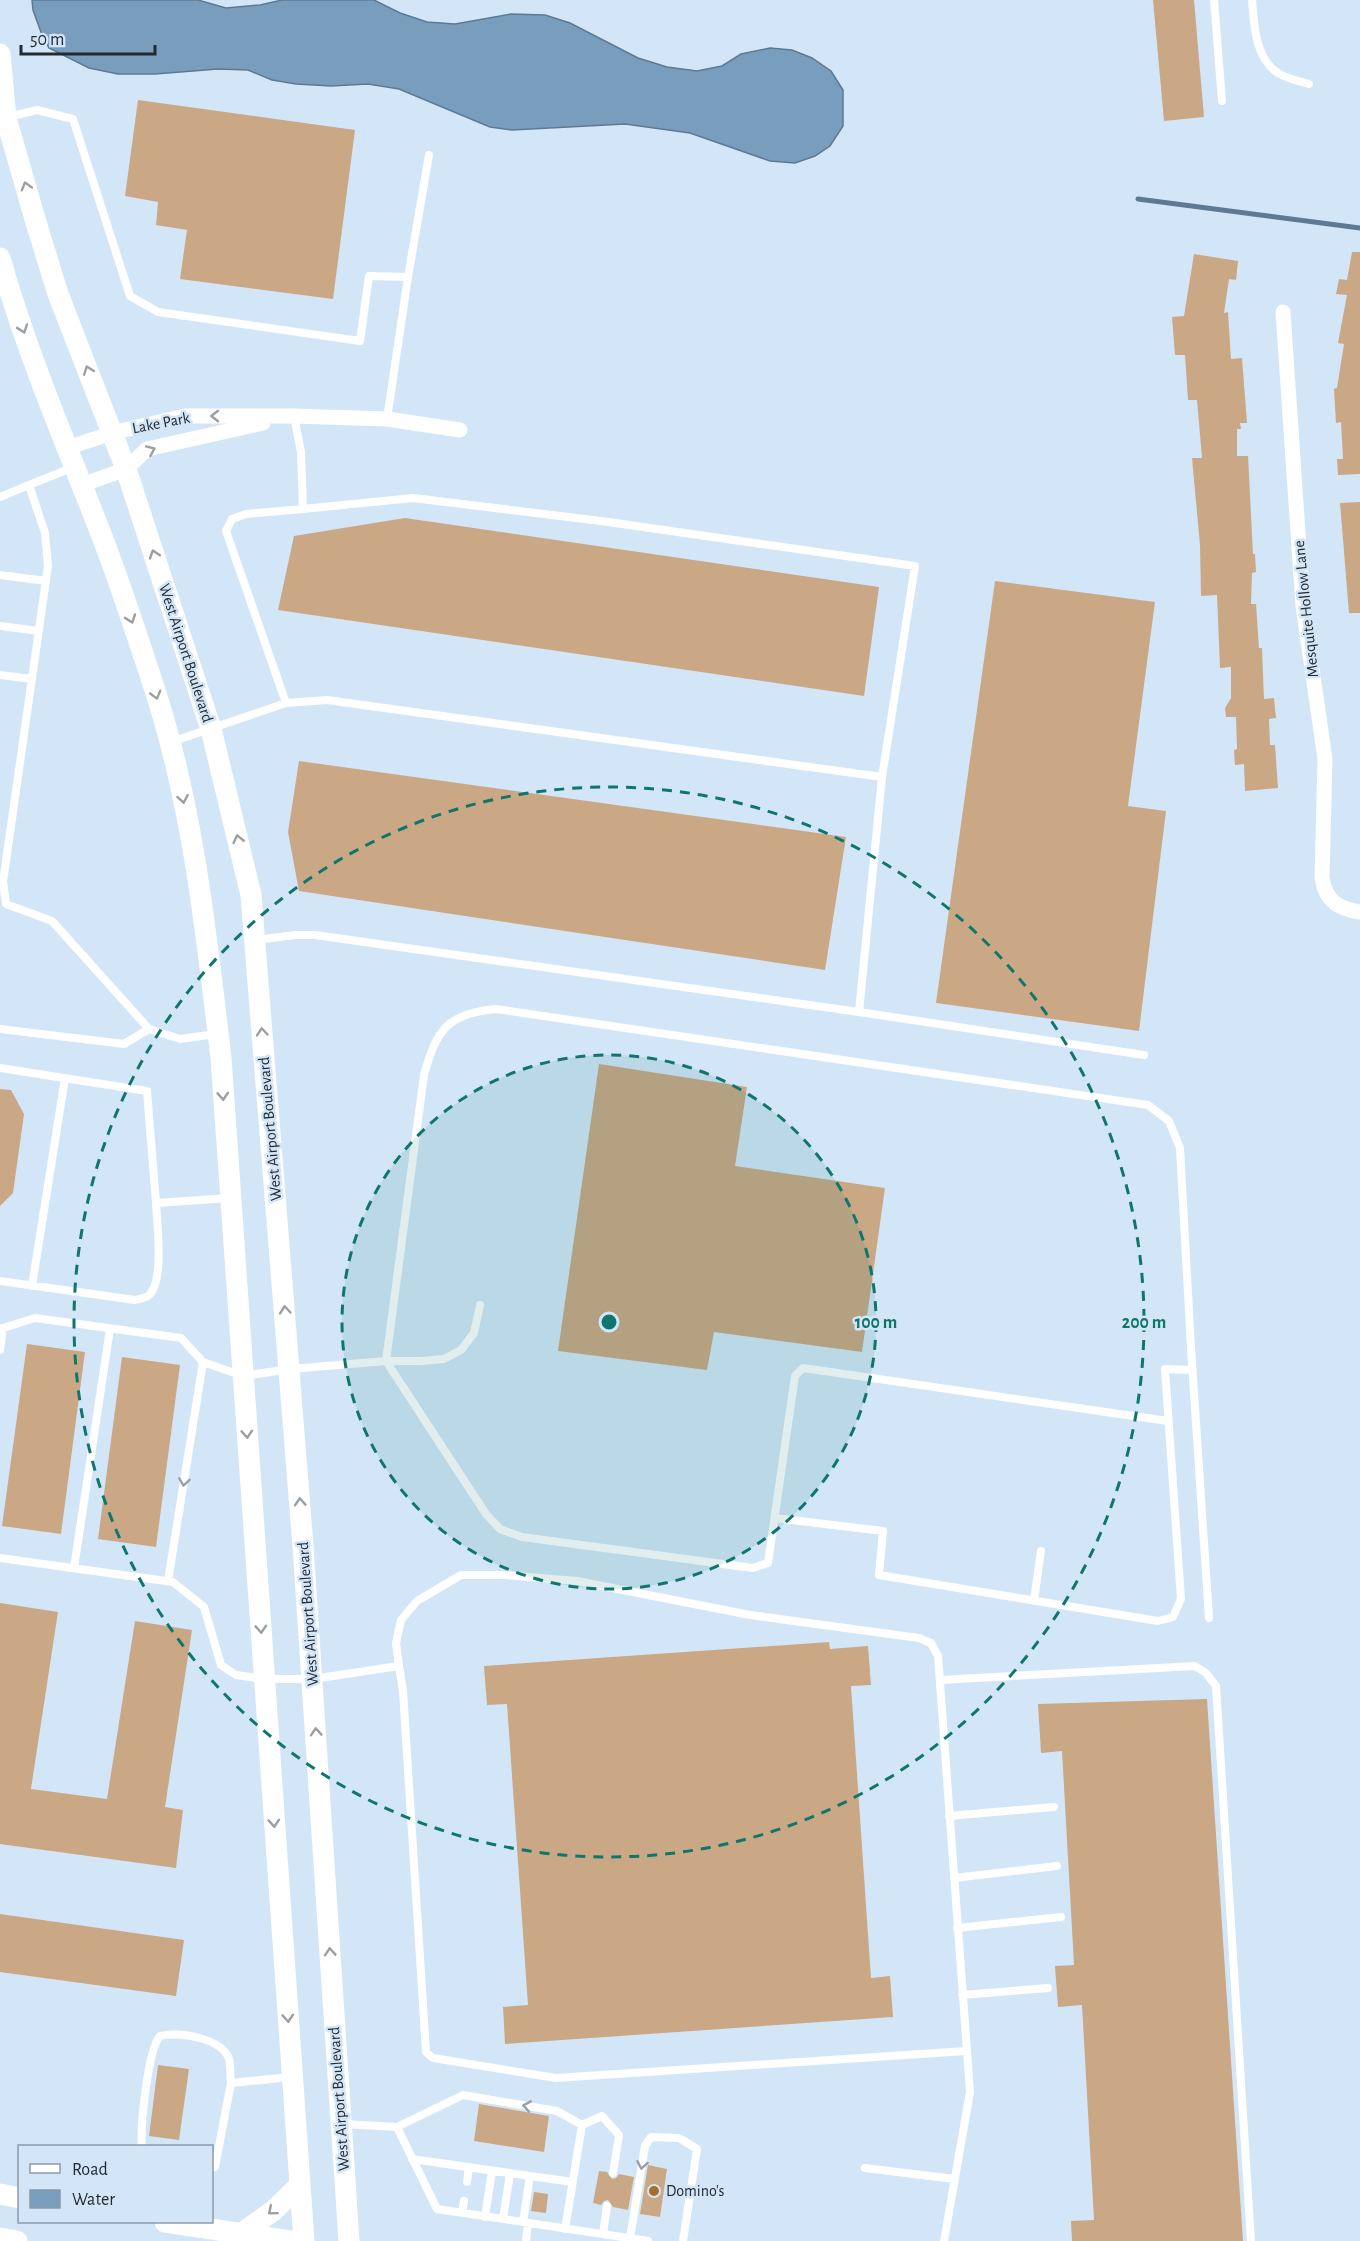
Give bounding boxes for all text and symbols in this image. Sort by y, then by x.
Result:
scale bar [21,18,154,56]
text: 50 m [30,31,64,49]
one-way arrow [20,181,33,191]
one-way arrow [16,324,28,334]
one-way arrow [83,366,95,377]
street label: Lake Park [131,409,192,436]
one-way arrow [210,410,219,422]
one-way arrow [145,445,156,457]
street label: Mesquite Hollow Lane [1291,540,1321,678]
one-way arrow [149,549,161,560]
street label: West Airport Boulevard [156,582,216,724]
one-way arrow [123,613,136,624]
one-way arrow [149,690,162,700]
one-way arrow [176,794,189,804]
one-way arrow [232,834,245,844]
one-way arrow [256,1028,269,1037]
street label: West Airport Boulevard [256,1056,284,1202]
one-way arrow [217,1092,230,1101]
one-way arrow [279,1306,292,1315]
centre of rings [599,1312,619,1332]
text: 100 m [855,1314,897,1332]
text: 200 m [1122,1314,1166,1332]
one-way arrow [240,1430,253,1439]
one-way arrow [178,1478,190,1487]
one-way arrow [293,1498,306,1507]
street label: West Airport Boulevard [295,1541,321,1687]
one-way arrow [254,1624,267,1633]
one-way arrow [310,1728,323,1737]
one-way arrow [267,1819,280,1828]
one-way arrow [324,1948,337,1957]
one-way arrow [281,2013,294,2022]
street label: West Airport Boulevard [326,2026,352,2172]
one-way arrow [523,2100,533,2113]
legend [18,2145,213,2223]
one-way arrow [636,2160,649,2170]
text: Road [72,2161,108,2179]
place label: Domino's [666,2183,725,2199]
marker: Domino's [647,2184,661,2198]
text: Water [72,2191,115,2209]
one-way arrow [268,2204,279,2215]

